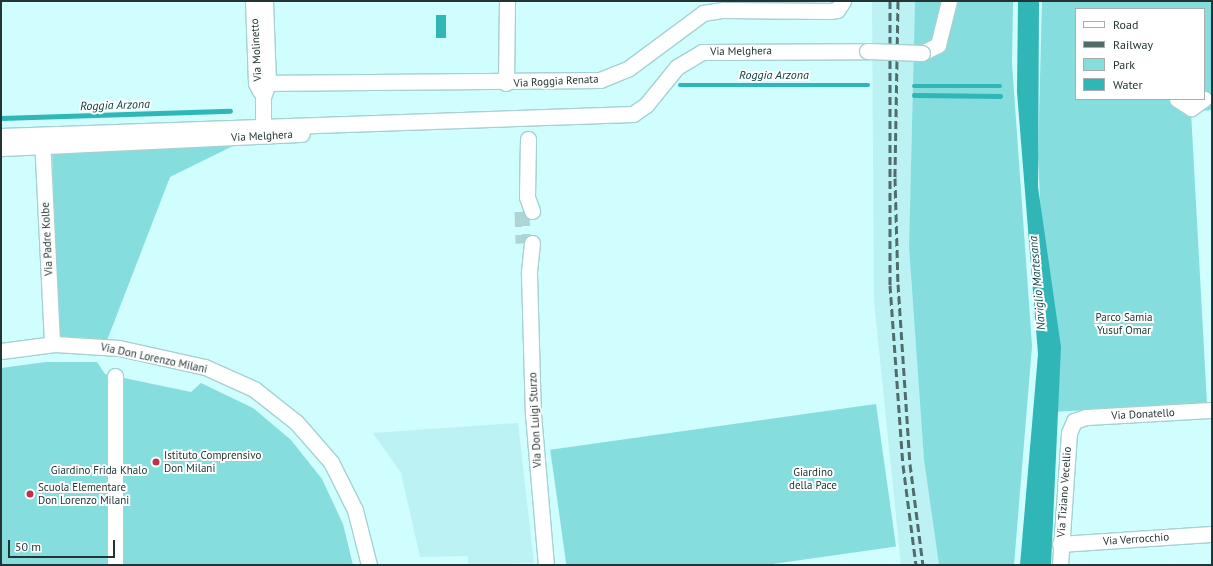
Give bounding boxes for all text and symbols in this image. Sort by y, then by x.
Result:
legend [1075,8,1205,100]
text: Road [1113,17,1138,32]
street label: Via Molinetto [248,18,264,82]
text: Railway [1113,37,1153,52]
street label: Via Melghera [710,44,772,58]
text: Park [1113,57,1135,72]
water label: Roggia Arzona [739,68,809,82]
street label: Via Roggia Renata [513,72,599,90]
text: Water [1113,77,1143,92]
water label: Roggia Arzona [80,97,150,113]
street label: Via Melghera [231,128,293,144]
street label: Via Padre Kolbe [38,202,56,276]
water label: Naviglio Martesana [1026,235,1048,331]
park label: Parco Samia Yusuf Omar [1095,311,1153,337]
street label: Via Don Lorenzo Milani [99,340,209,376]
street label: Via Don Luigi Sturzo [526,372,544,468]
street label: Via Donatello [1111,406,1175,422]
street label: Via Tiziano Vecellio [1054,446,1074,538]
place label: Istituto Comprensivo Don Milani [164,449,261,475]
marker: Istituto Comprensivo Don Milani [151,457,161,467]
park label: Giardino Frida Khalo [51,463,147,477]
park label: Giardino della Pace [789,466,837,492]
place label: Scuola Elementare Don Lorenzo Milani [38,481,129,507]
marker: Scuola Elementare Don Lorenzo Milani [25,489,35,499]
street label: Via Verrocchio [1102,530,1170,548]
scale bar [10,532,117,558]
text: 50 m [15,539,41,554]

